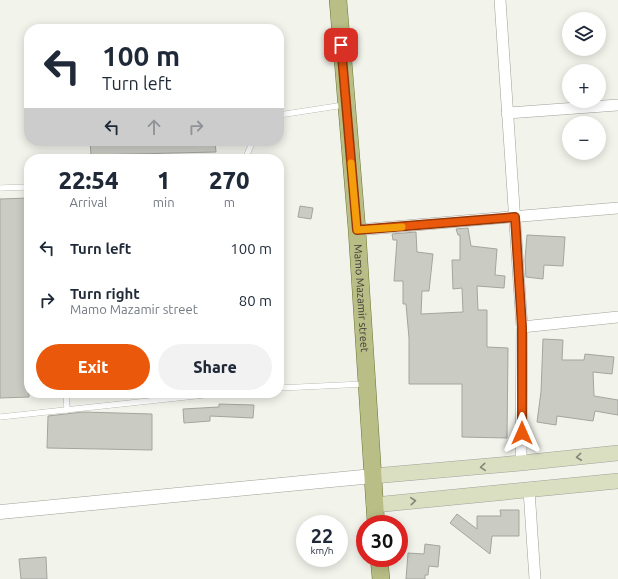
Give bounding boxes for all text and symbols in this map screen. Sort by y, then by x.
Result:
map controls [562,12,606,160]
button: layers [562,12,606,56]
pin [324,28,358,62]
icon: arrive [330,34,352,56]
icon: left [36,40,88,92]
text: 100 m [102,40,180,71]
button: + [562,64,606,108]
text: Turn left [102,73,172,93]
icon: left [101,116,123,138]
icon: ahead [143,116,165,138]
icon: right [185,116,207,138]
button: − [562,116,606,160]
text: 22:54 [58,167,118,194]
text: 1 [157,167,170,194]
text: 270 [209,167,250,194]
text: Arrival [69,195,107,209]
text: min [153,195,175,209]
text: m [224,195,235,209]
icon: left [36,237,58,259]
text: Turn left [70,240,131,257]
text: 100 m [230,240,272,257]
street label: Mamo Mazamir street [352,244,371,353]
text: Turn right [70,285,140,302]
icon: right [36,289,58,311]
text: 80 m [239,292,272,309]
text: Mamo Mazamir street [70,302,198,316]
button: Exit [36,344,150,390]
button: Share [158,344,272,390]
position arrow [501,412,543,454]
one-way arrow [576,452,582,461]
one-way arrow [480,462,486,471]
one-way arrow [410,497,416,506]
speed limit sign: 30 [356,515,408,567]
text: 22 [311,524,333,547]
text: km/h [310,545,334,556]

